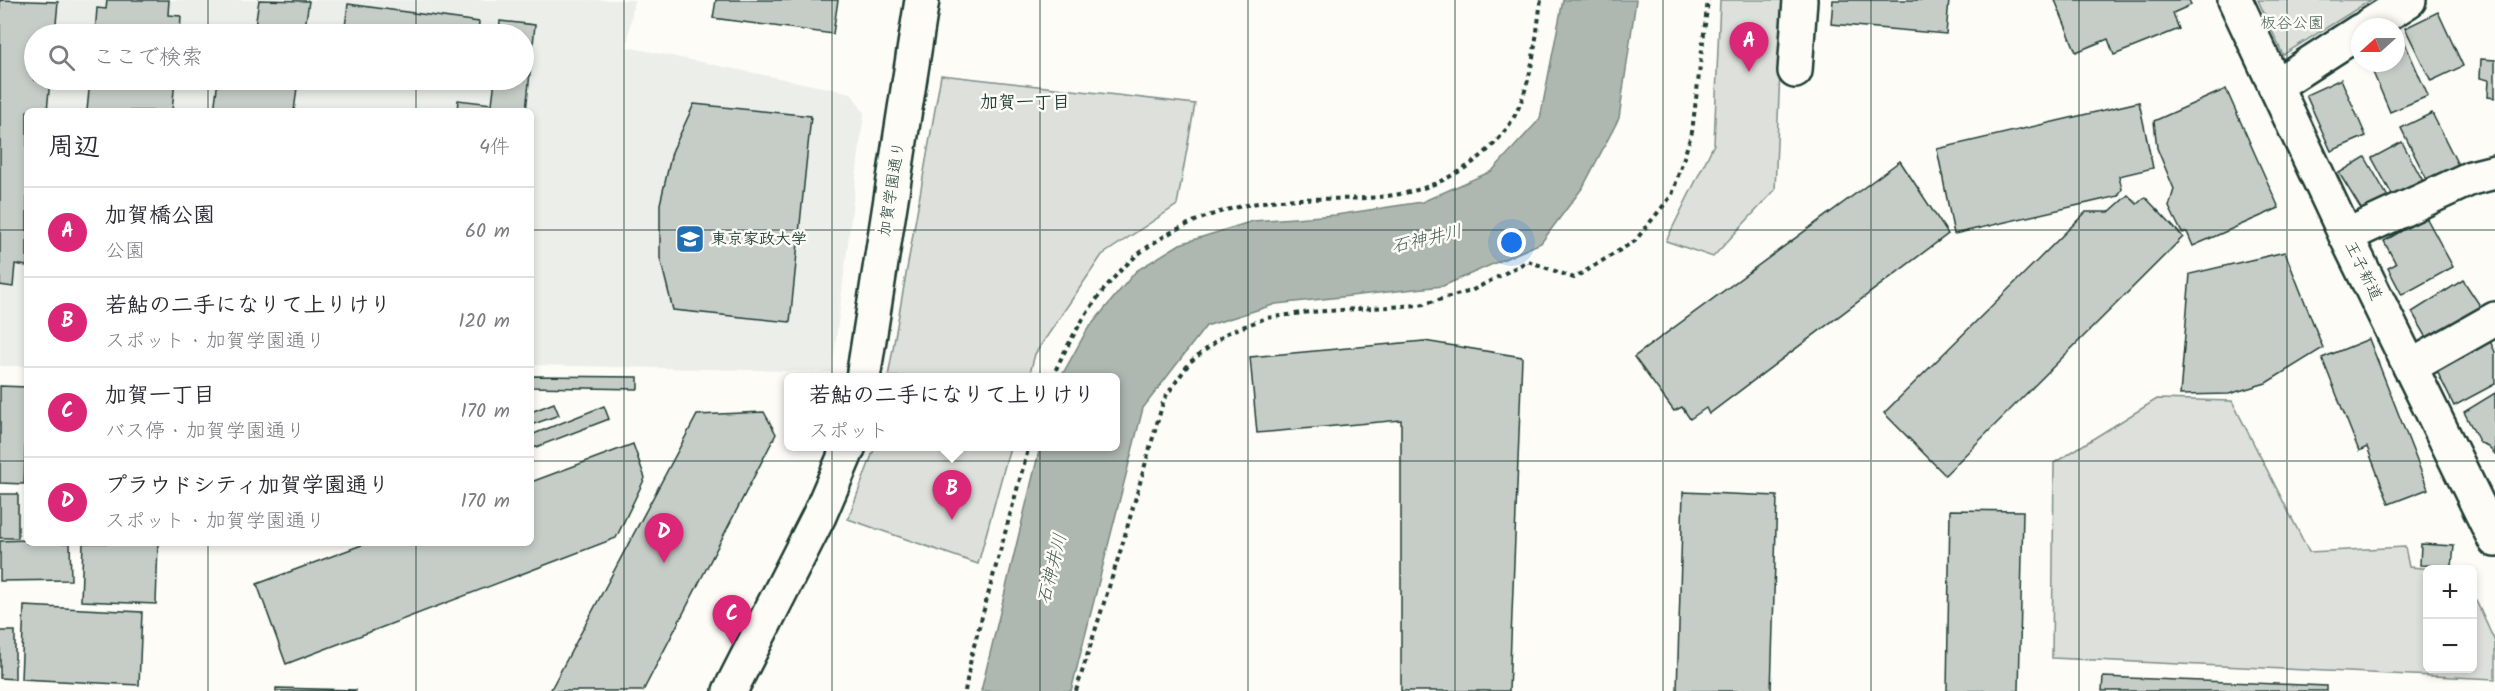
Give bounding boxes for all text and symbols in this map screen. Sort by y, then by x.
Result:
park label: 板谷公園 [2260,11,2324,36]
north arrow [2351,18,2405,72]
pin: A [1730,22,1768,72]
search box [24,24,534,90]
icon: search [45,41,78,74]
text: ここで検索 [93,41,203,76]
district label: 加賀一丁目 [980,89,1070,118]
text: 周辺 [48,127,100,169]
text: 4件 [479,132,510,164]
street label: 加賀学園通り [872,140,912,238]
text: 加賀橋公園 [105,199,215,234]
text: A [61,216,74,248]
text: 60 m [465,216,510,248]
water label: 石神井川 [1389,218,1465,262]
school or university icon: 東京家政大学 [674,223,706,255]
place label: 東京家政大学 [711,227,807,252]
your location [1497,228,1526,257]
text: 公園 [105,236,145,268]
street label: 王子新道 [2338,237,2388,305]
text: 若鮎の二手になりて上りけり [105,289,391,324]
text: B [61,306,74,338]
text: 120 m [458,306,510,338]
text: スポット · 加賀学園通り [105,326,326,358]
popup [784,373,1120,451]
text: 加賀一丁目 [105,379,215,414]
text: 若鮎の二手になりて上りけり [809,379,1095,414]
text: C [61,396,74,428]
text: 170 m [461,396,510,428]
text: バス停 · 加賀学園通り [105,416,306,448]
text: スポット [809,416,889,448]
text: プラウドシティ加賀学園通り [105,469,390,504]
pin: B [932,470,972,520]
text: D [61,486,74,518]
text: 170 m [461,486,510,518]
text: スポット · 加賀学園通り [105,506,326,538]
pin: D [644,514,684,563]
water label: 石神井川 [1030,531,1076,607]
map controls [2423,565,2477,673]
button: + [2423,565,2477,619]
pin: C [712,596,752,645]
button: − [2423,619,2477,673]

